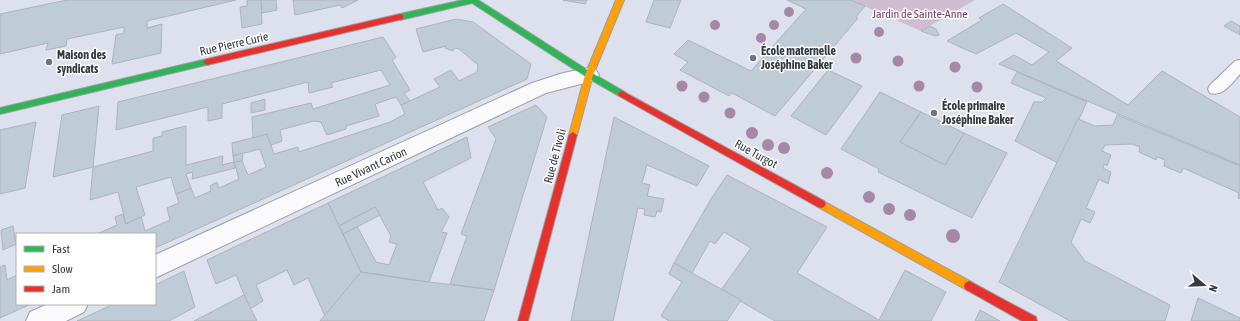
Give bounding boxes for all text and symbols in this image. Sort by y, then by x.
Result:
park label: Jardin de Sainte-Anne [872,7,968,21]
street label: Rue Pierre Curie [198,29,270,59]
place label: École maternelle Joséphine Baker [760,43,836,72]
place label: Maison des syndicats [57,48,107,76]
marker: École maternelle Joséphine Baker [748,53,758,63]
marker: Maison des syndicats [44,57,54,67]
place label: École primaire Joséphine Baker [941,98,1014,127]
marker: École primaire Joséphine Baker [929,108,939,118]
street label: Rue de Tivoli [541,127,569,185]
street label: Rue Turgot [732,137,780,172]
street label: Rue Vivant Carion [333,144,409,190]
legend [16,233,156,305]
text: Fast [52,242,70,256]
text: Slow [52,262,73,276]
north arrow [1184,265,1224,305]
text: Jam [52,282,70,296]
text: N [1207,283,1220,293]

